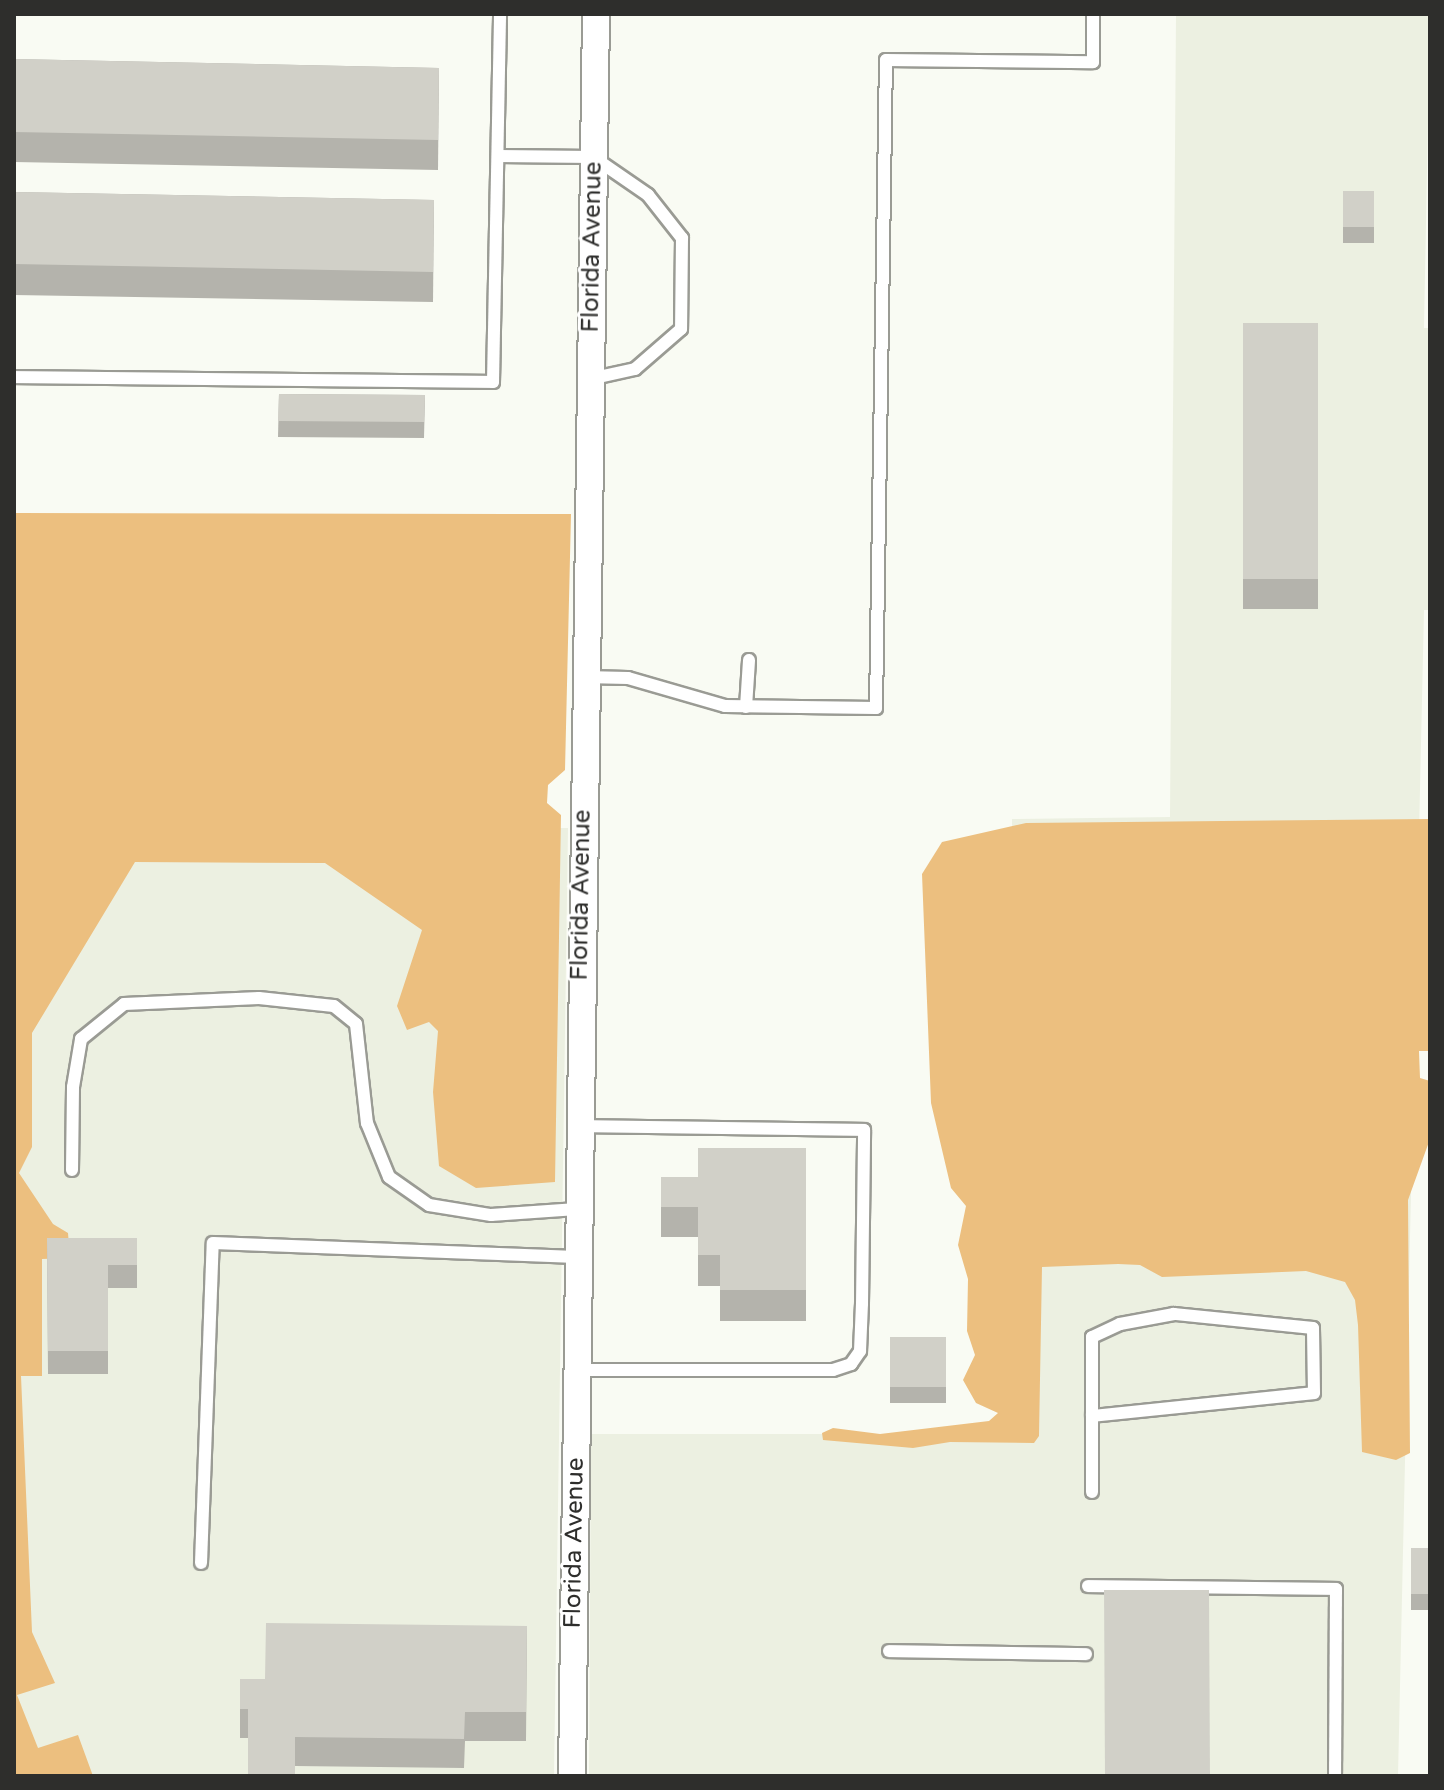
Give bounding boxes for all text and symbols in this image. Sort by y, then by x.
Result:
street label: Florida Avenue [576,161,608,333]
street label: Florida Avenue [565,809,597,981]
street label: Florida Avenue [558,1457,590,1629]

